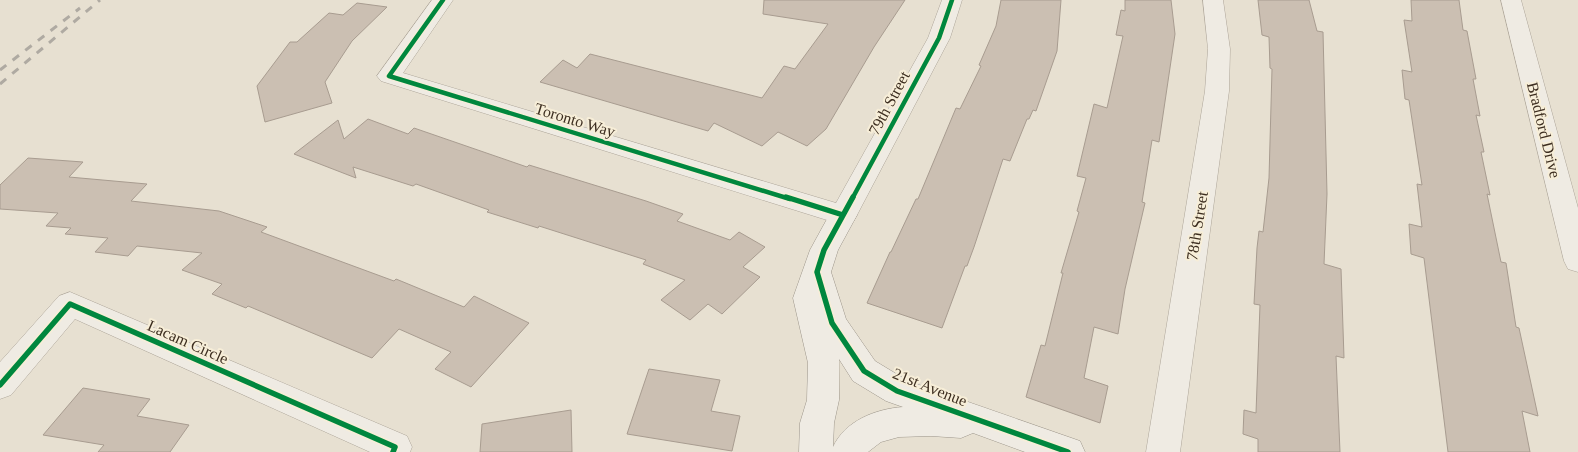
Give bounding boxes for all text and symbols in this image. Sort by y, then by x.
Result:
street label: 79th Street [865,68,913,138]
street label: Bradford Drive [1524,80,1564,180]
street label: Toronto Way [533,100,617,141]
street label: 78th Street [1183,190,1211,262]
street label: Lacam Circle [145,317,231,367]
street label: 21st Avenue [890,364,970,410]

